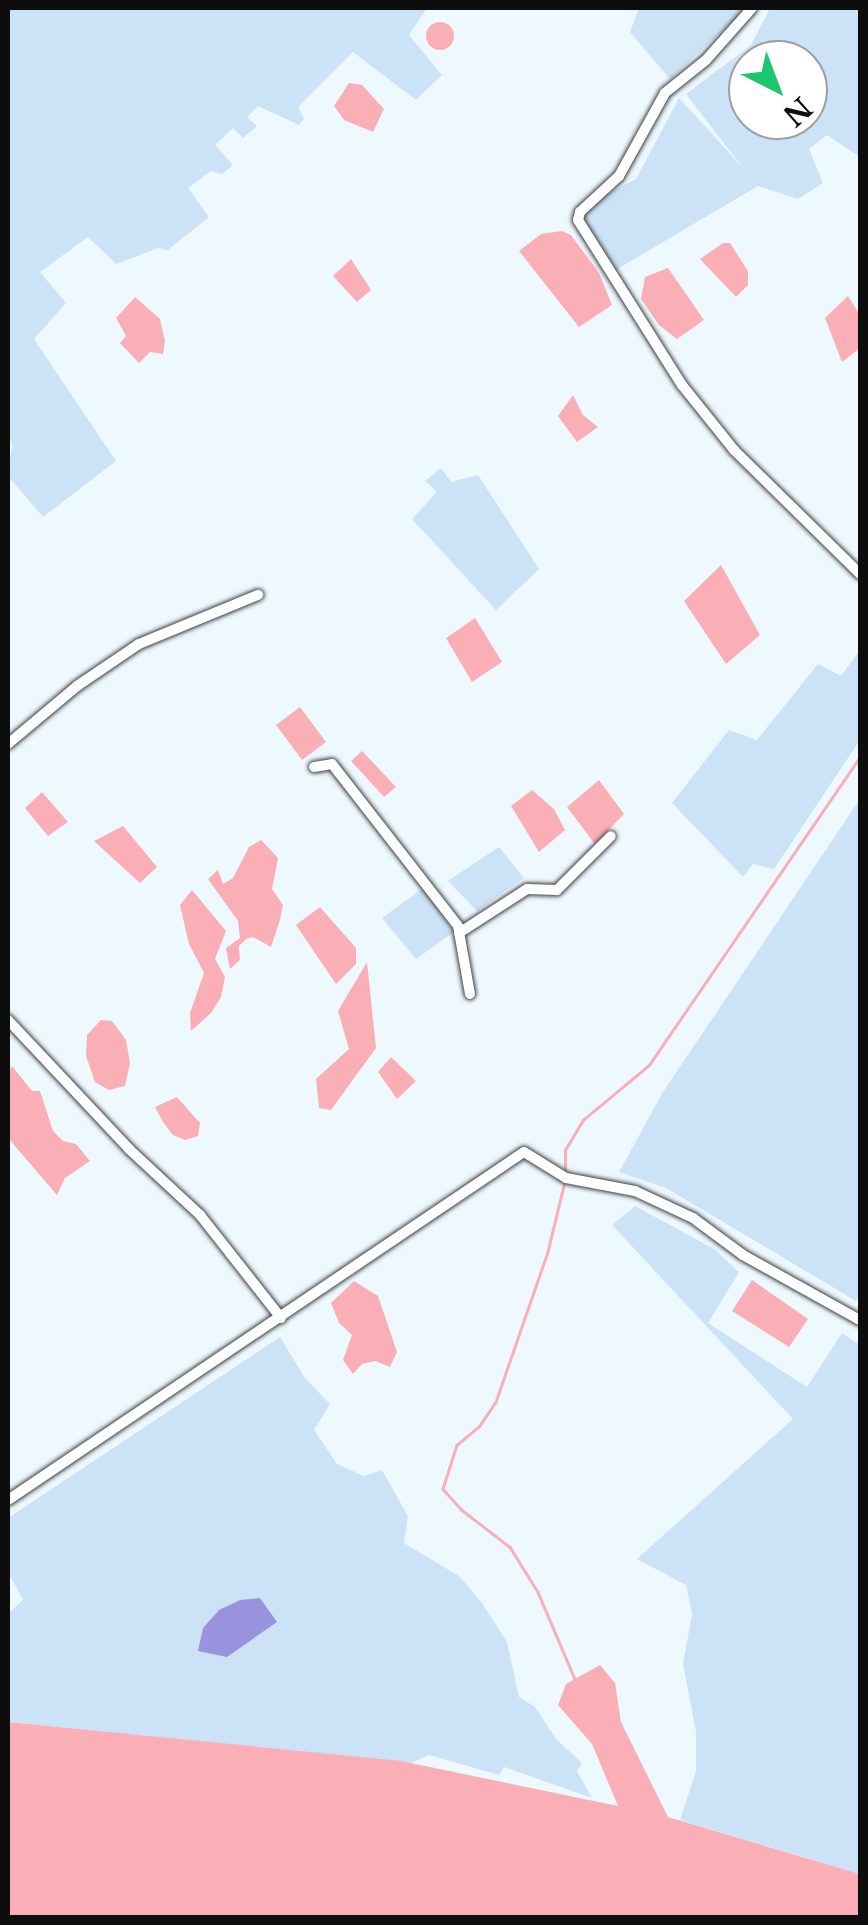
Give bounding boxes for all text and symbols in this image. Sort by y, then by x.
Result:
north arrow [728,40,828,140]
text: N [776,89,819,133]

